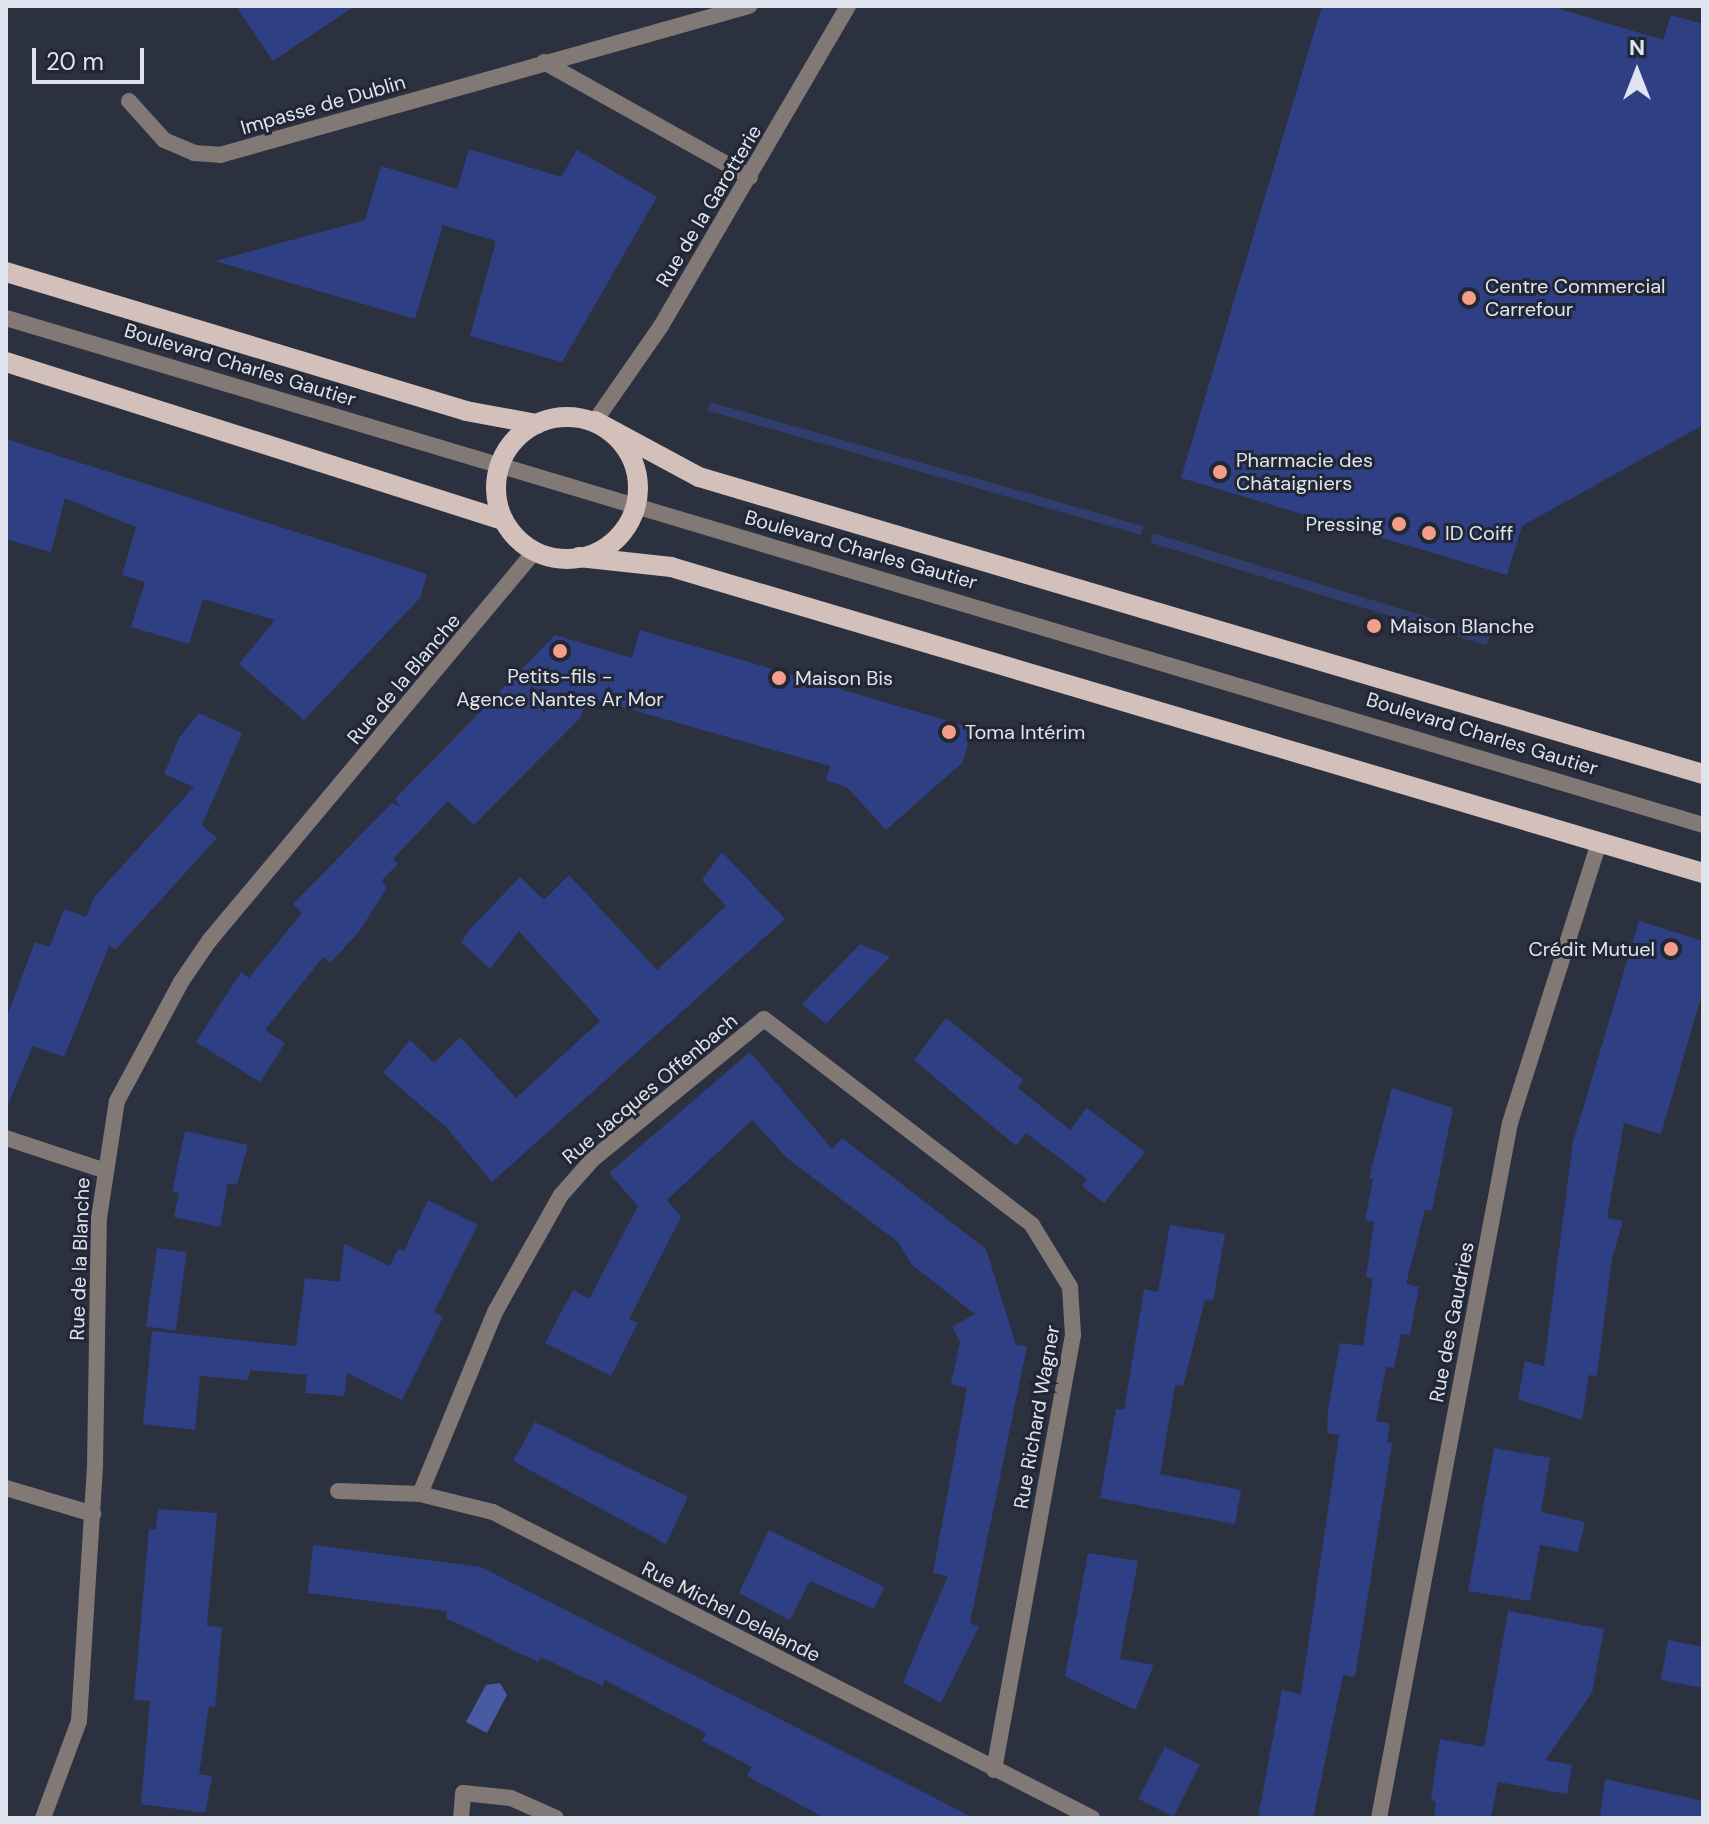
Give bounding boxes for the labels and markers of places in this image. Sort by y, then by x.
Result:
place label: Centre Commercial Carrefour [1485,274,1666,321]
marker: Centre Commercial Carrefour [1460,289,1478,307]
place label: Pharmacie des Châtaigniers [1236,448,1373,495]
marker: Pharmacie des Châtaigniers [1211,463,1229,481]
place label: Pressing [1306,512,1383,536]
marker: Pressing [1390,515,1408,533]
place label: ID Coiff [1445,521,1513,545]
marker: ID Coiff [1420,524,1438,542]
place label: Maison Blanche [1390,614,1534,638]
marker: Maison Blanche [1365,617,1383,635]
marker: Petits-fils - Agence Nantes Ar Mor [551,642,569,660]
place label: Petits-fils - Agence Nantes Ar Mor [456,664,664,711]
place label: Maison Bis [795,666,893,690]
marker: Maison Bis [770,669,788,687]
place label: Toma Intérim [965,720,1085,744]
marker: Toma Intérim [940,723,958,741]
place label: Crédit Mutuel [1528,937,1655,961]
marker: Crédit Mutuel [1662,940,1680,958]

